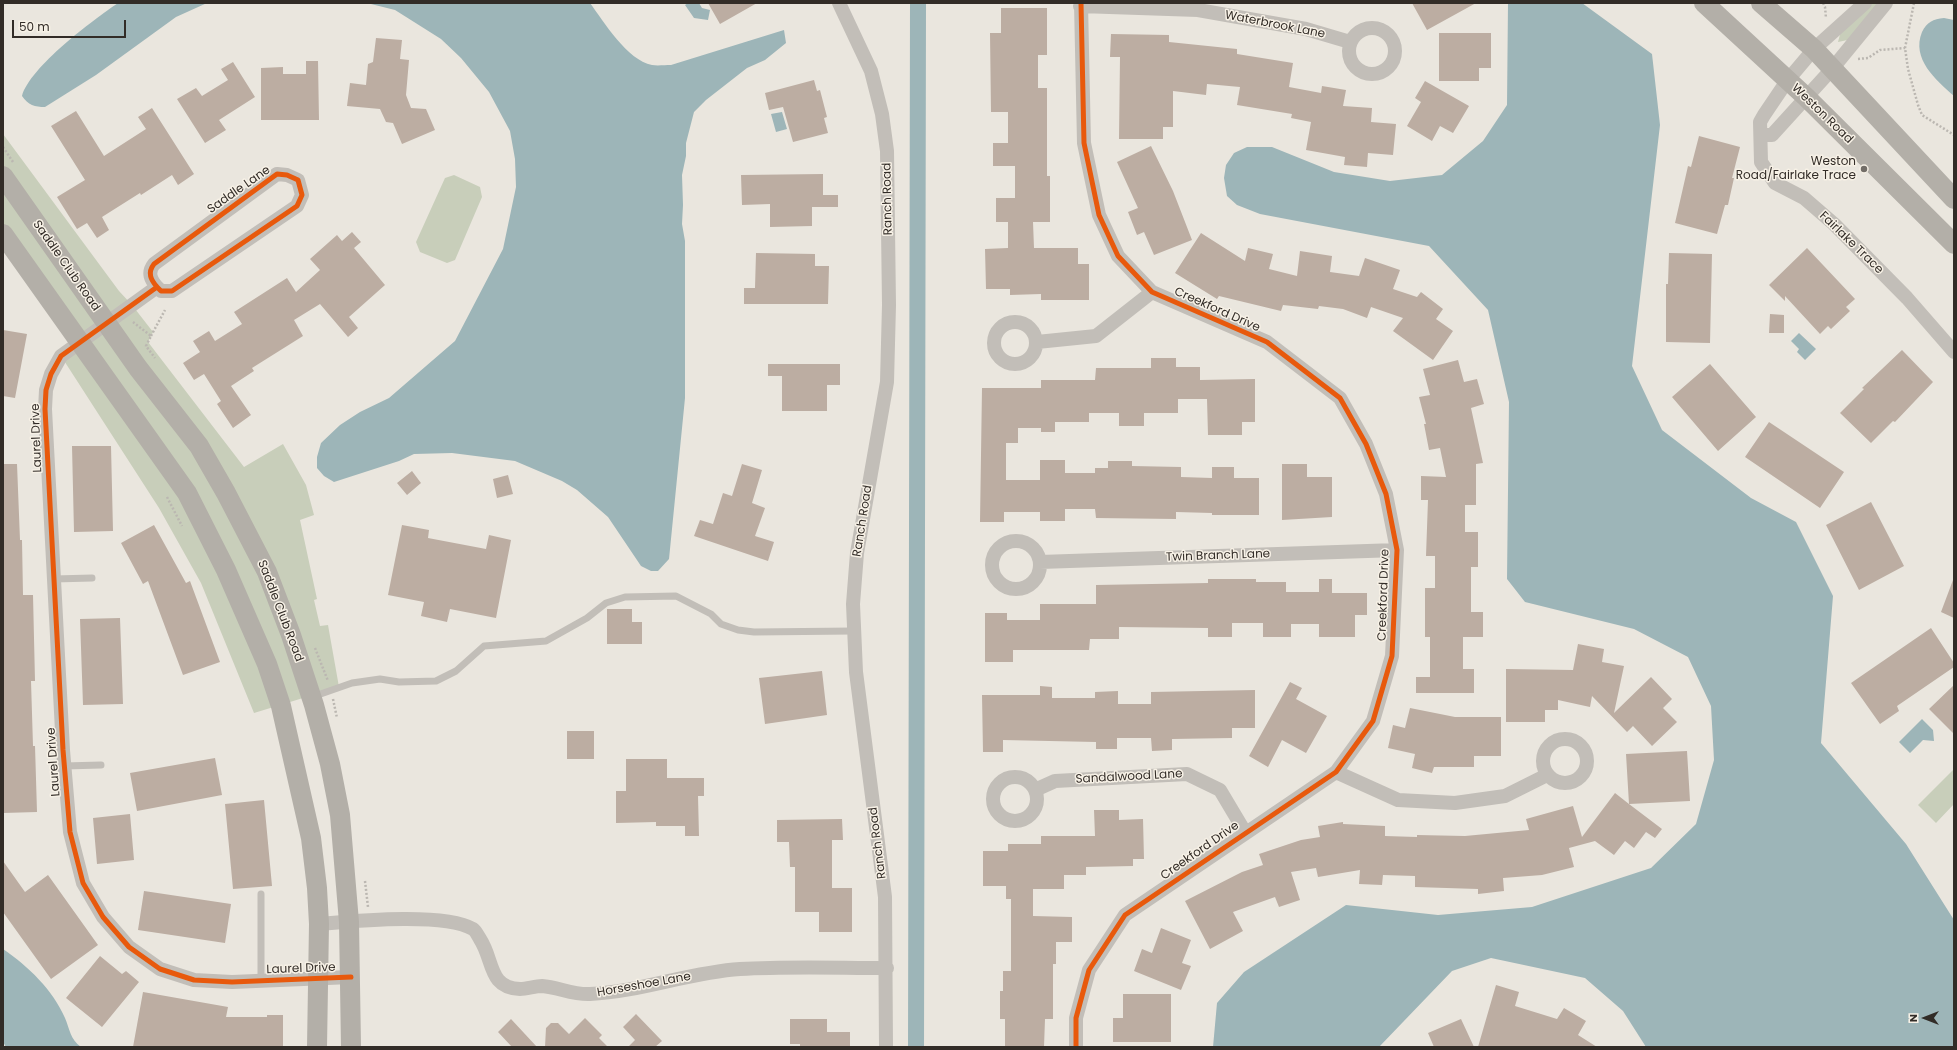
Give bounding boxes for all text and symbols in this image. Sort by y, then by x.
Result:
street label: Waterbrook Lane [1224,8,1326,42]
scale bar [14,12,128,38]
text: 50 m [19,18,50,35]
street label: Weston Road [1788,81,1856,147]
place label: Weston Road/Fairlake Trace [1736,155,1856,183]
street label: Saddle Lane [205,163,273,217]
street label: Ranch Road [880,163,896,235]
marker: Weston Road/Fairlake Trace [1859,164,1869,174]
street label: Fairlake Trace [1816,209,1886,277]
street label: Saddle Club Road [29,218,103,314]
street label: Creekford Drive [1172,285,1262,335]
street label: Laurel Drive [29,403,45,473]
street label: Ranch Road [850,484,876,558]
street label: Twin Branch Lane [1166,547,1270,565]
street label: Creekford Drive [1375,549,1393,641]
street label: Saddle Club Road [254,558,306,664]
street label: Laurel Drive [44,727,64,797]
street label: Sandalwood Lane [1075,767,1183,787]
street label: Ranch Road [866,806,890,880]
street label: Creekford Drive [1158,819,1242,883]
street label: Laurel Drive [266,961,336,977]
street label: Horseshoe Lane [596,970,692,1000]
north arrow [1905,998,1945,1038]
text: N [1905,1014,1921,1022]

